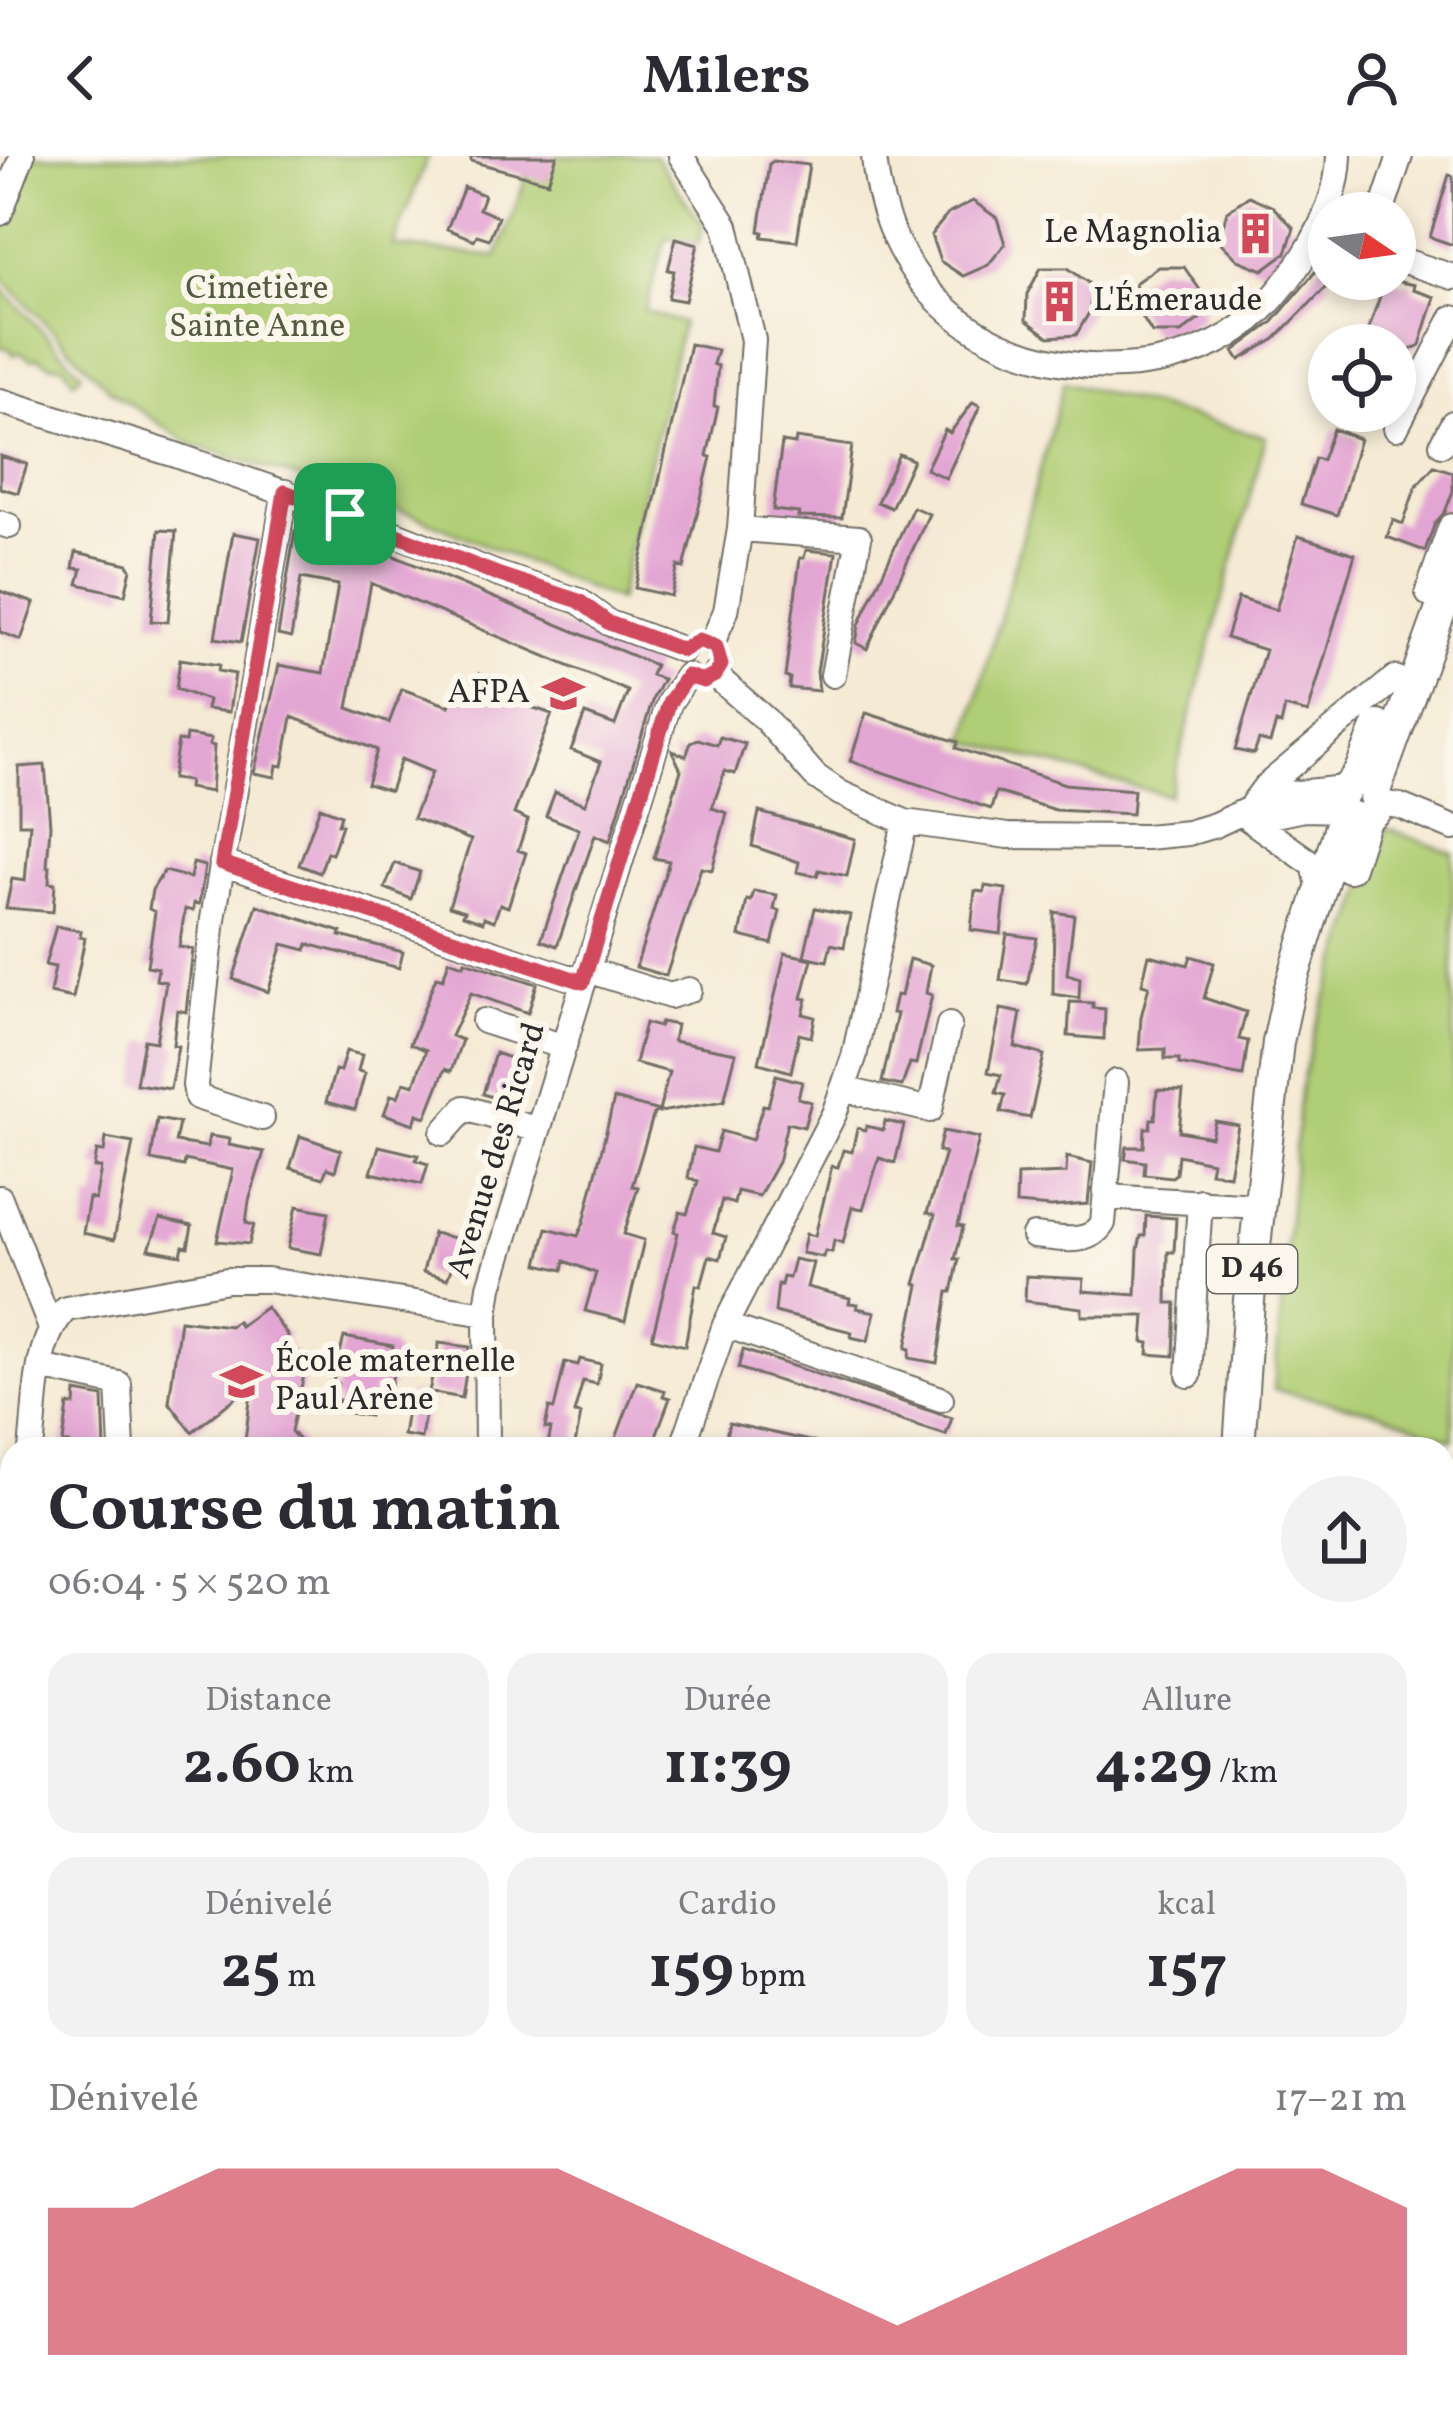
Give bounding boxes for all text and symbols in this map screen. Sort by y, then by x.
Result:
text: Milers [643,41,810,116]
icon: back [48,45,114,111]
icon: person [1339,45,1405,111]
north arrow [1308,192,1416,300]
map controls [1308,192,1416,432]
place label: Le Magnolia [1044,211,1222,257]
building icon: Le Magnolia [1233,211,1279,257]
park label: Cimetière Sainte Anne [169,267,345,351]
building icon: L'Émeraude [1036,279,1082,325]
place label: L'Émeraude [1093,279,1262,325]
button: locate [1308,324,1416,432]
pin [294,463,396,565]
icon: arrive [312,481,378,547]
place label: AFPA [448,671,530,717]
school or university icon: AFPA [541,671,587,717]
street label: Avenue des Ricard [437,1017,559,1285]
road number: D 46 [1207,1245,1297,1293]
place label: École maternelle Paul Arène [275,1340,516,1424]
school or university icon: École maternelle Paul Arène [218,1359,264,1405]
text: Course du matin [48,1466,562,1558]
button: share [1281,1476,1407,1602]
text: 06:04 · 5 × 520 m [48,1557,331,1611]
text: Distance [205,1679,332,1725]
text: Durée [684,1679,771,1725]
text: Allure [1141,1679,1232,1725]
text: 2.60 [183,1725,301,1808]
text: 11:39 [663,1725,792,1808]
text: 4:29 [1095,1725,1212,1808]
text: km [301,1751,354,1797]
text: /km [1212,1751,1278,1797]
text: Dénivelé [205,1883,332,1929]
text: Cardio [679,1883,776,1929]
text: kcal [1157,1883,1216,1929]
text: 25 [221,1929,281,2012]
text: 159 [648,1929,734,2012]
text: 157 [1146,1929,1227,2012]
text: m [281,1955,316,2001]
text: bpm [734,1955,807,2001]
text: Dénivelé [48,2073,199,2127]
text: 17–21 m [1274,2073,1407,2127]

